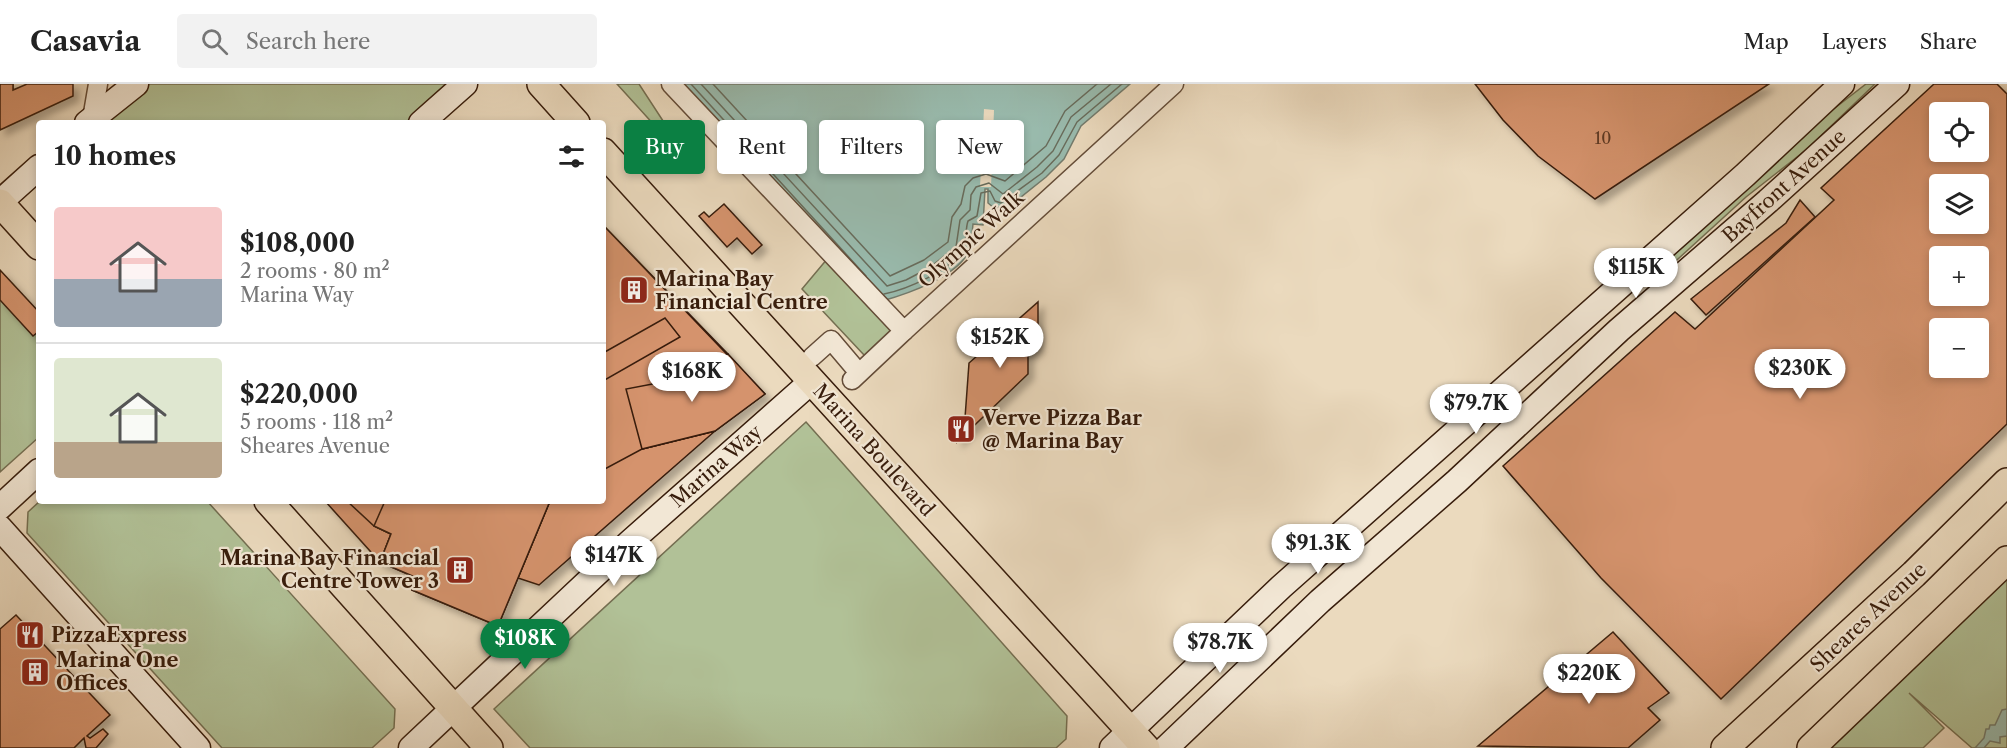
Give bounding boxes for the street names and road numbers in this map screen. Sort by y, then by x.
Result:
street label: Bayfront Avenue [1717,124,1851,248]
street label: Olympic Walk [913,184,1030,293]
street label: Marina Boulevard [808,379,940,521]
street label: Marina Way [665,419,767,512]
street label: Sheares Avenue [1805,557,1931,677]

